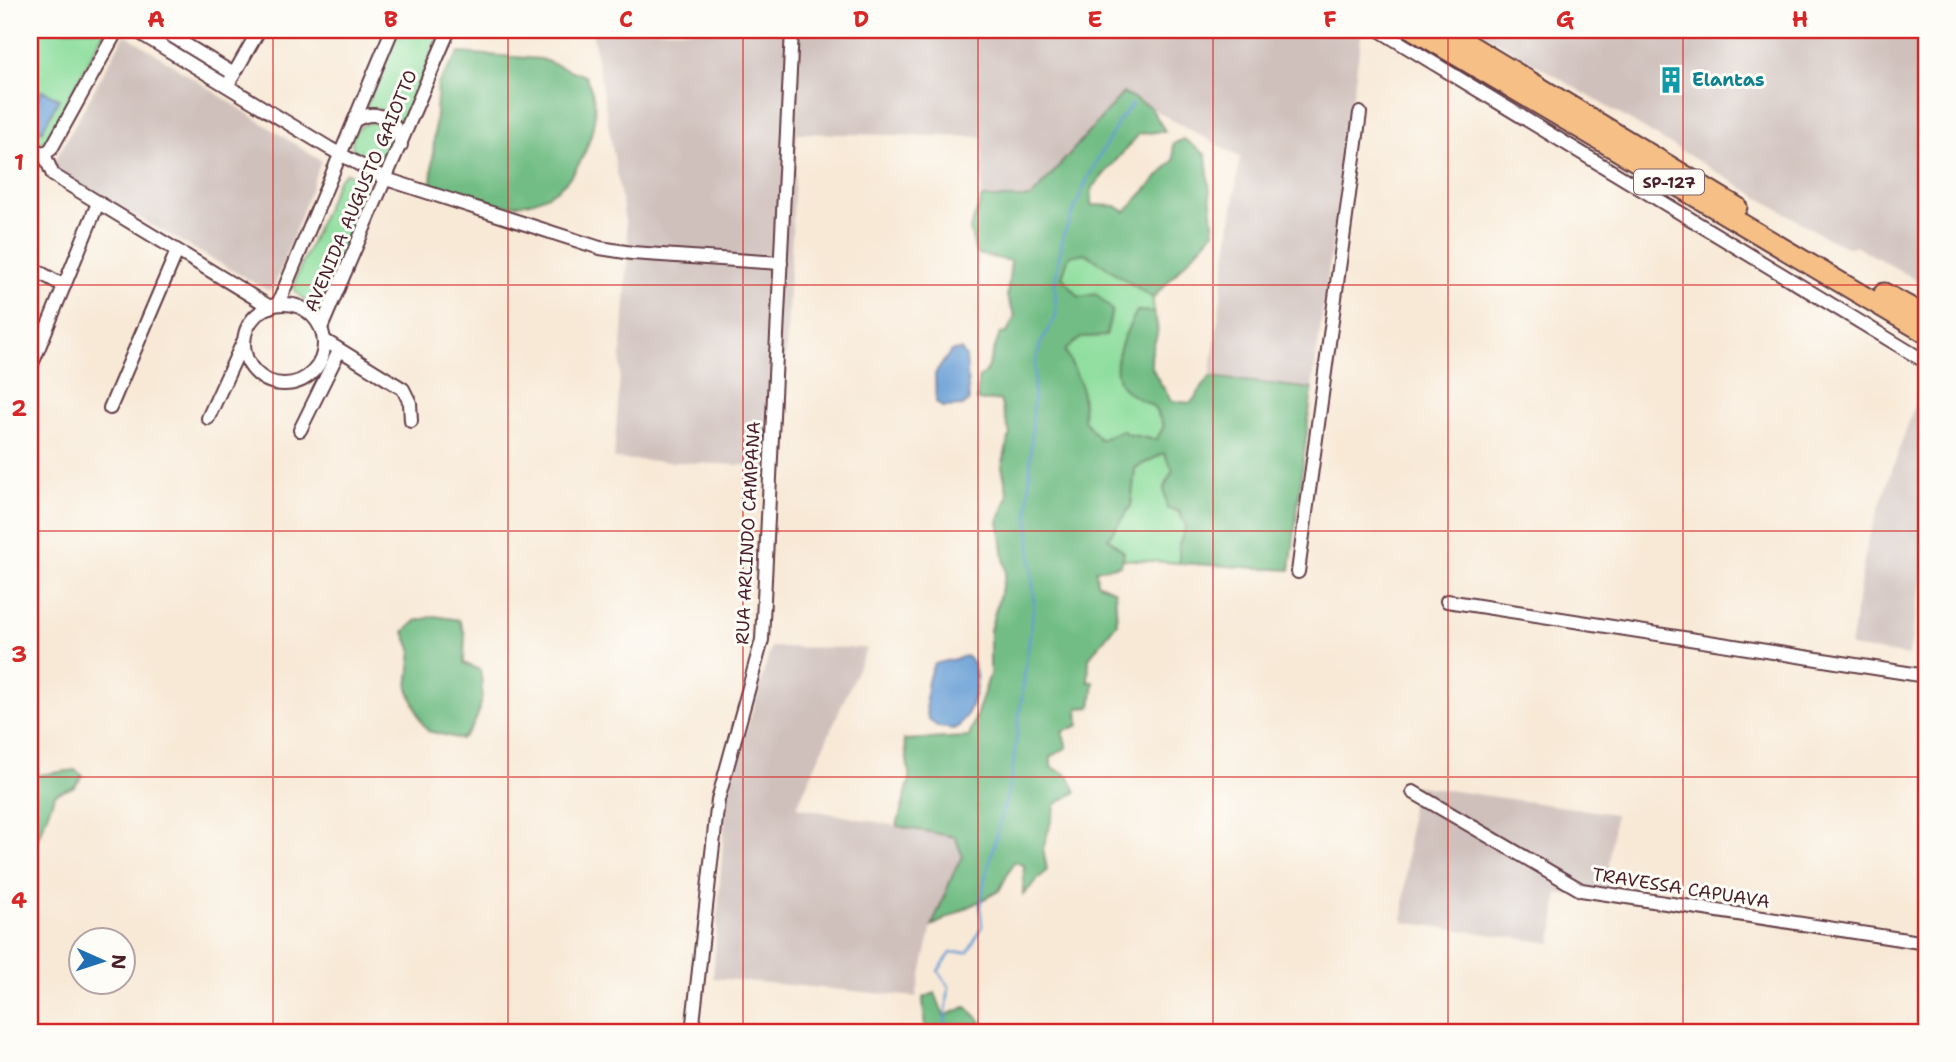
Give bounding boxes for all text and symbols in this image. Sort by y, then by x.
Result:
text: A [147,4,165,34]
text: B [384,4,398,34]
text: C [619,4,633,34]
text: D [853,4,869,34]
text: E [1087,4,1103,34]
text: F [1323,4,1337,34]
text: G [1556,4,1575,34]
text: H [1792,4,1808,34]
building icon: Elantas [1656,65,1686,95]
street label: AVENIDA AUGUSTO GAIOTTO [299,66,423,316]
place label: Elantas [1692,68,1764,92]
text: 1 [14,147,24,177]
road number: SP-127 [1634,170,1704,194]
text: 2 [11,393,27,423]
street label: RUA ARLINDO CAMPANA [730,421,766,645]
text: 3 [11,639,27,669]
street label: TRAVESSA CAPUAVA [1591,862,1771,914]
text: 4 [11,885,27,915]
north arrow [66,926,136,996]
text: N [106,954,131,970]

